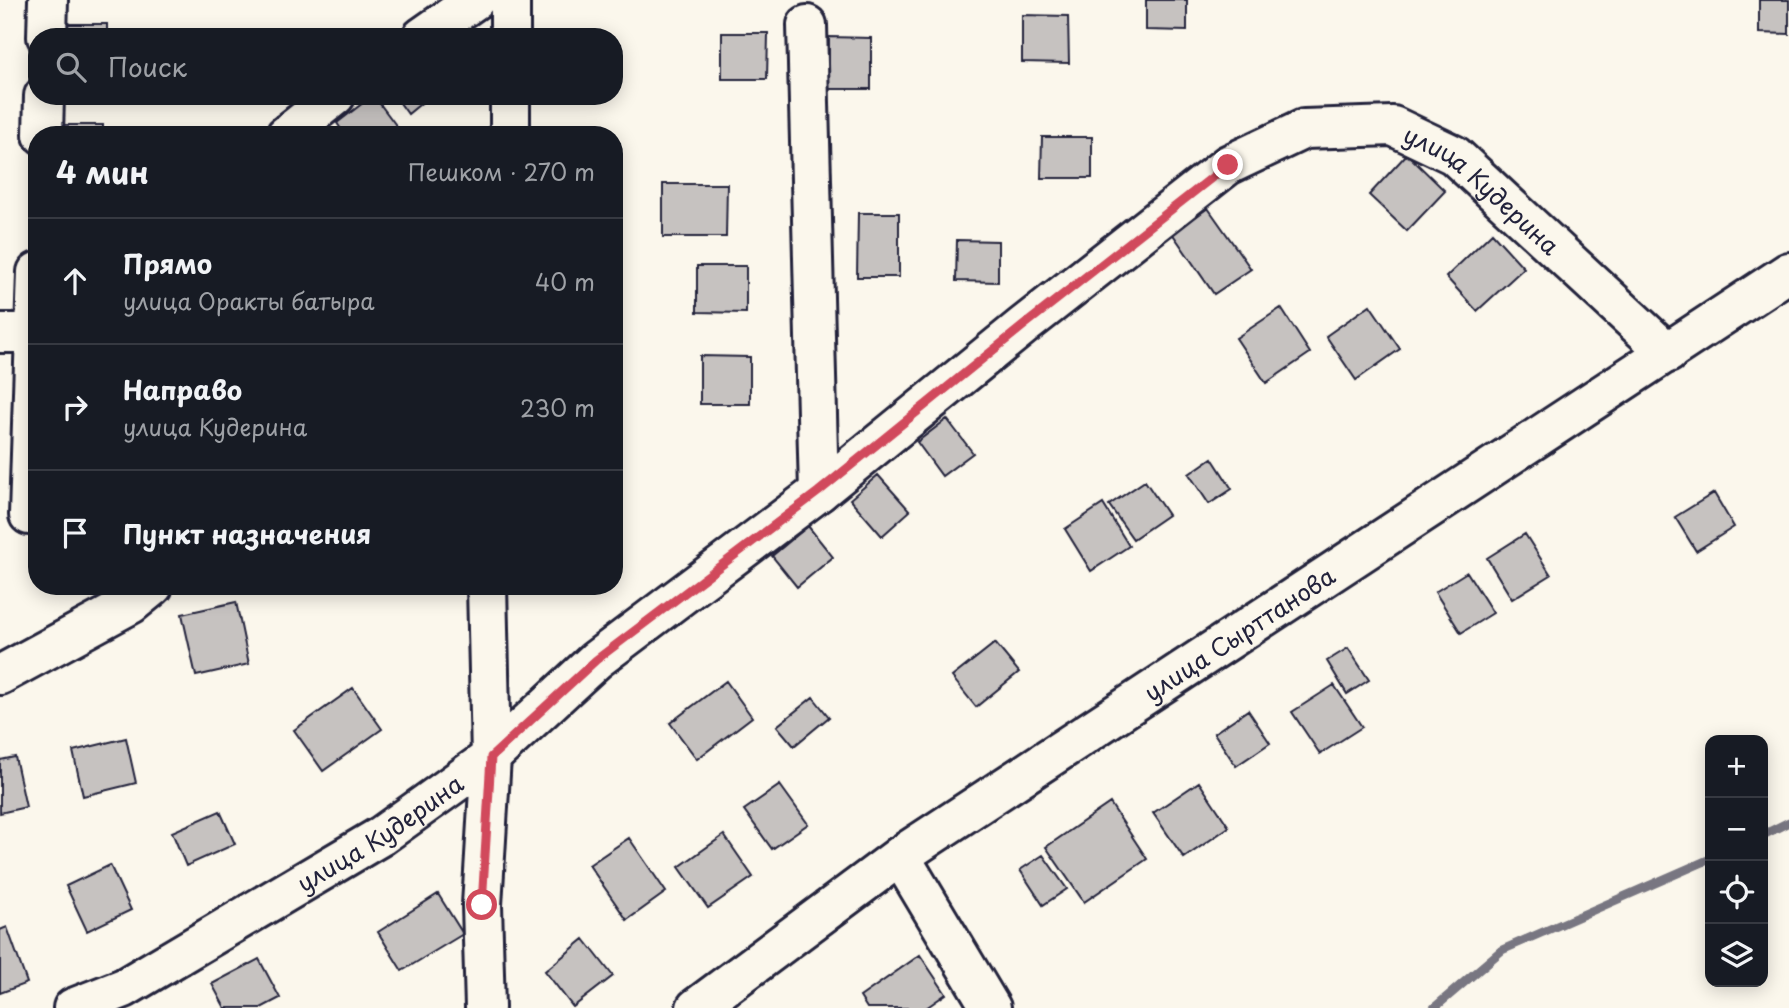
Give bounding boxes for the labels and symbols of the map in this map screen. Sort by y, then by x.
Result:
street label: улица Кудерина [1398,116,1568,263]
route end [1212,149,1243,180]
street label: улица Сырттанова [1136,557,1342,709]
street label: улица Кудерина [290,765,470,900]
route start [466,889,497,920]

